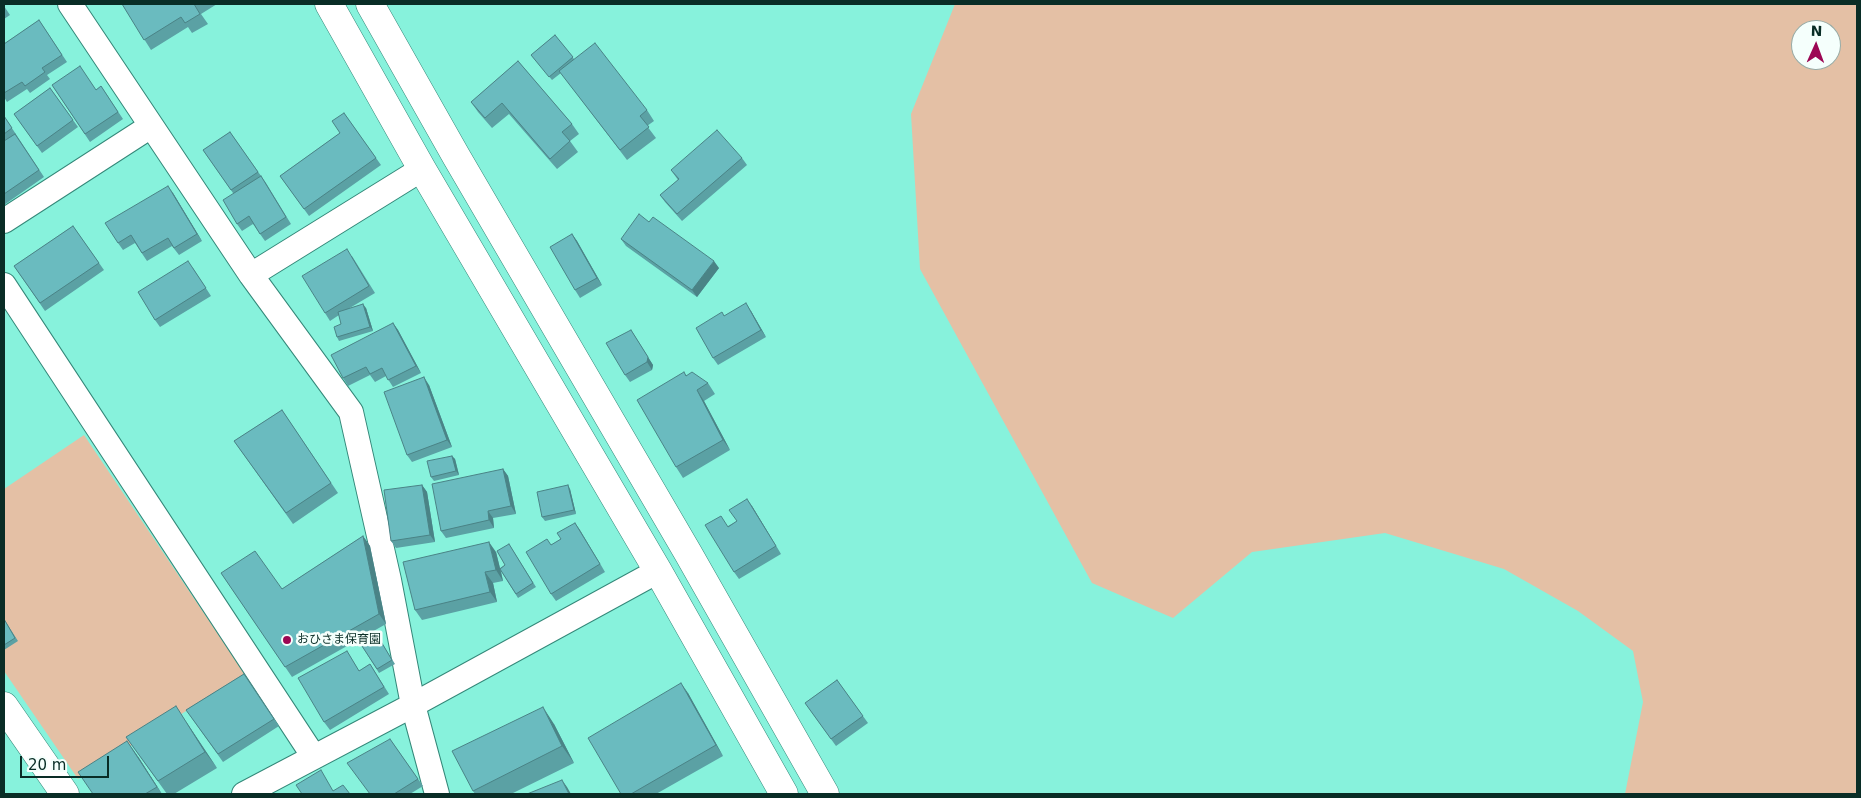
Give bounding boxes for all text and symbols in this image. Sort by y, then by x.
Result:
north arrow [1791,20,1841,70]
text: N [1810,23,1823,39]
place label: おひさま保育園 [297,633,381,647]
marker: おひさま保育園 [281,634,293,646]
scale bar [22,746,111,778]
text: 20 m [28,756,66,774]

